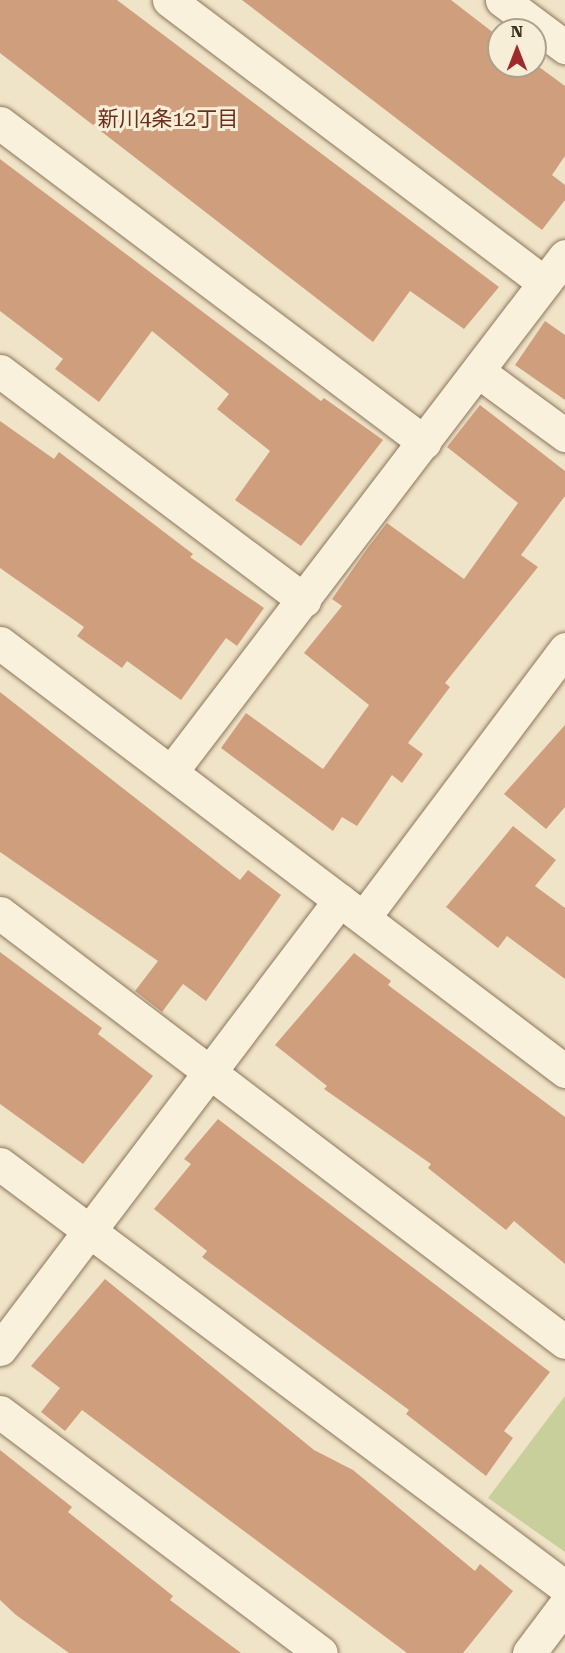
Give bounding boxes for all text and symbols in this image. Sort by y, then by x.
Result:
north arrow [487,18,547,78]
text: N [511,22,523,41]
district label: 新川4条12丁目 [98,106,238,132]

